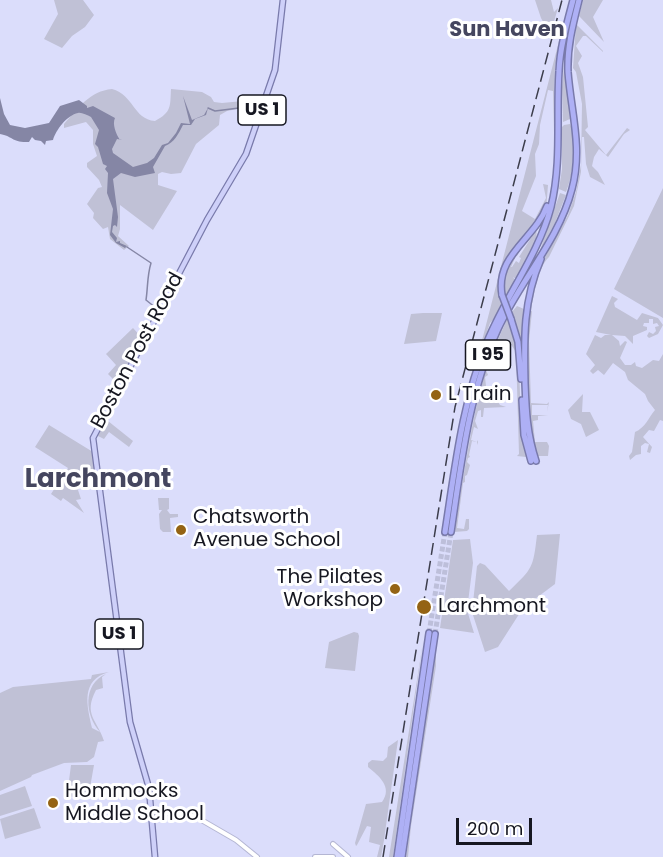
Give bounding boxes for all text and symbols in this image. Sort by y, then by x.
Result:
district label: Sun Haven [449,18,565,44]
road number: US 1 [238,95,286,125]
street label: Boston Post Road [87,269,189,433]
road number: I 95 [466,340,510,370]
place label: L Train [448,383,511,407]
marker: L Train [429,388,443,402]
district label: Larchmont [25,464,171,496]
place label: Chatsworth Avenue School [193,506,341,553]
marker: Chatsworth Avenue School [174,523,188,537]
place label: The Pilates Workshop [277,566,383,613]
marker: The Pilates Workshop [388,582,402,596]
place label: Larchmont [438,595,546,619]
marker: Larchmont [415,598,433,616]
road number: US 1 [95,619,143,649]
place label: Hommocks Middle School [65,780,204,827]
marker: Hommocks Middle School [46,796,60,810]
scale bar [459,806,536,844]
text: 200 m [467,816,523,841]

